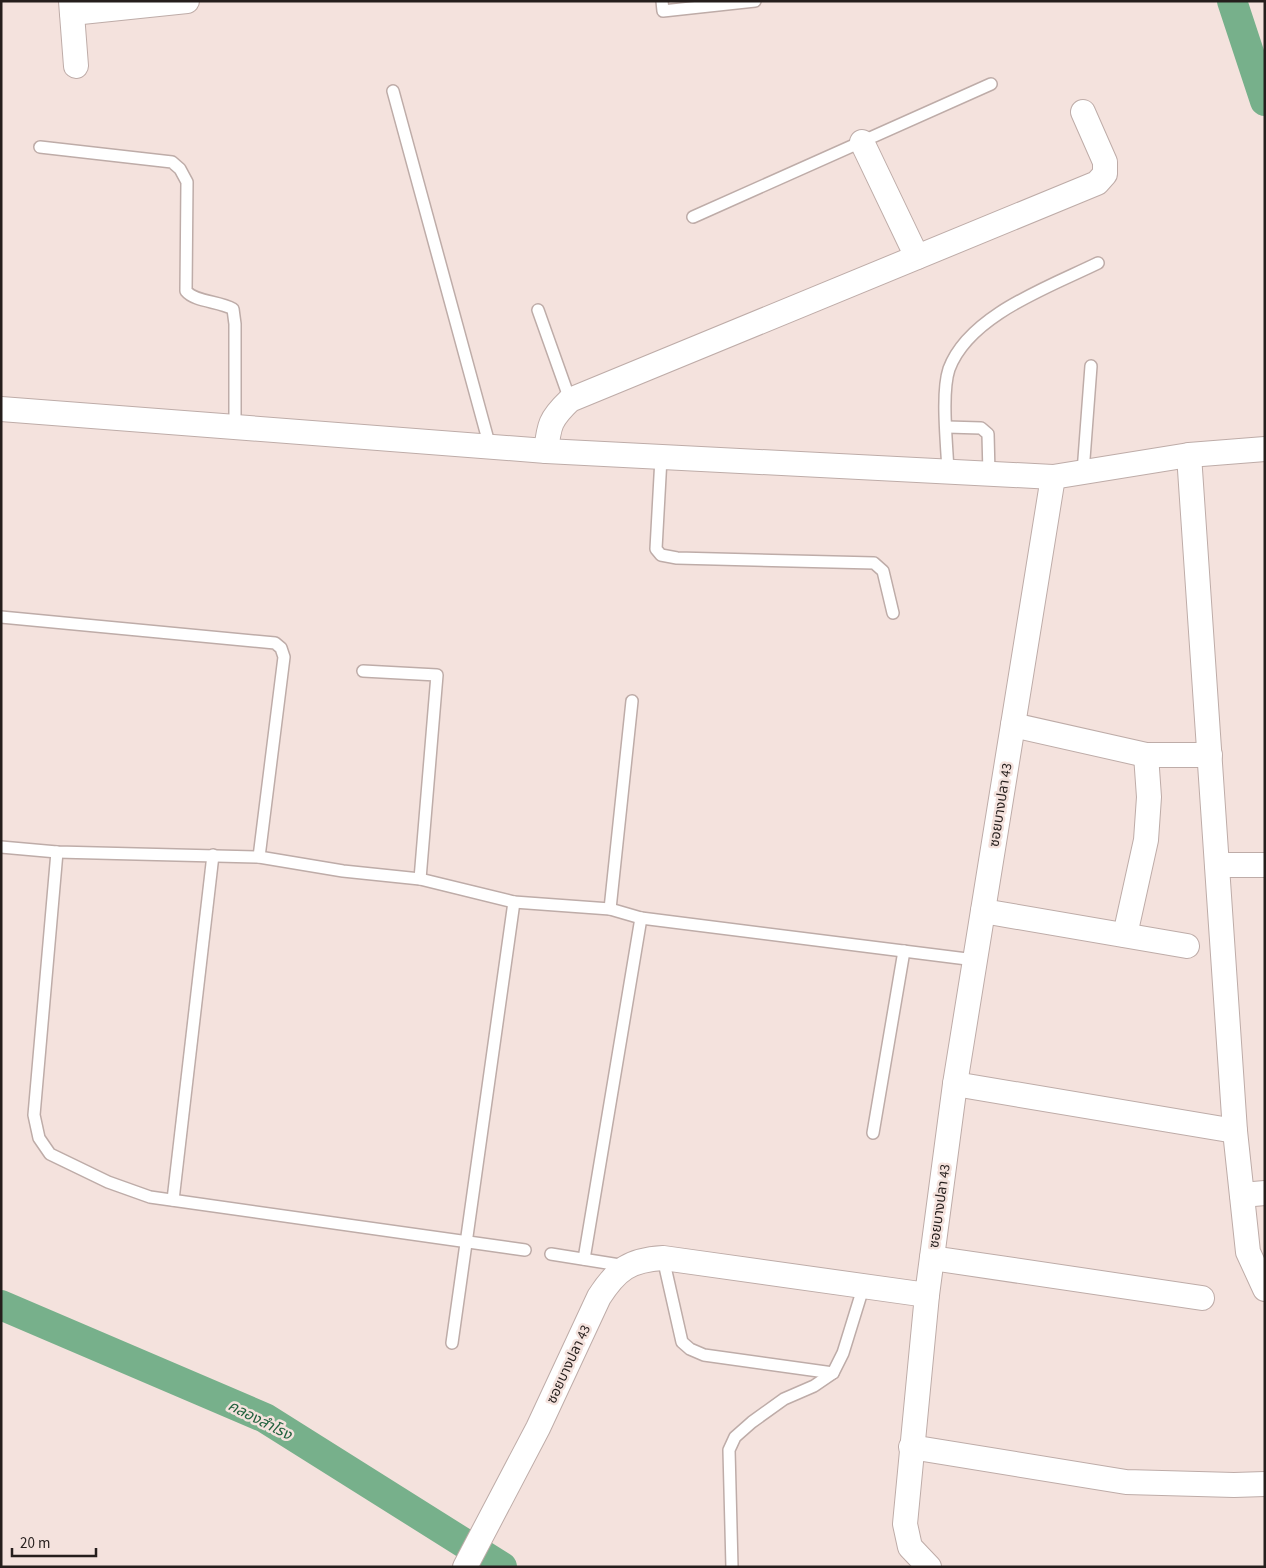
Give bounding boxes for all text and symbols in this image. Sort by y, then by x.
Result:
street label: ซอยบางปลา 43 [984,762,1017,849]
street label: ซอยบางปลา 43 [924,1163,956,1249]
street label: ซอยบางปลา 43 [542,1322,596,1407]
water label: คลองสำโรง [224,1395,296,1446]
scale bar [12,1526,96,1558]
text: 20 m [20,1533,50,1554]

